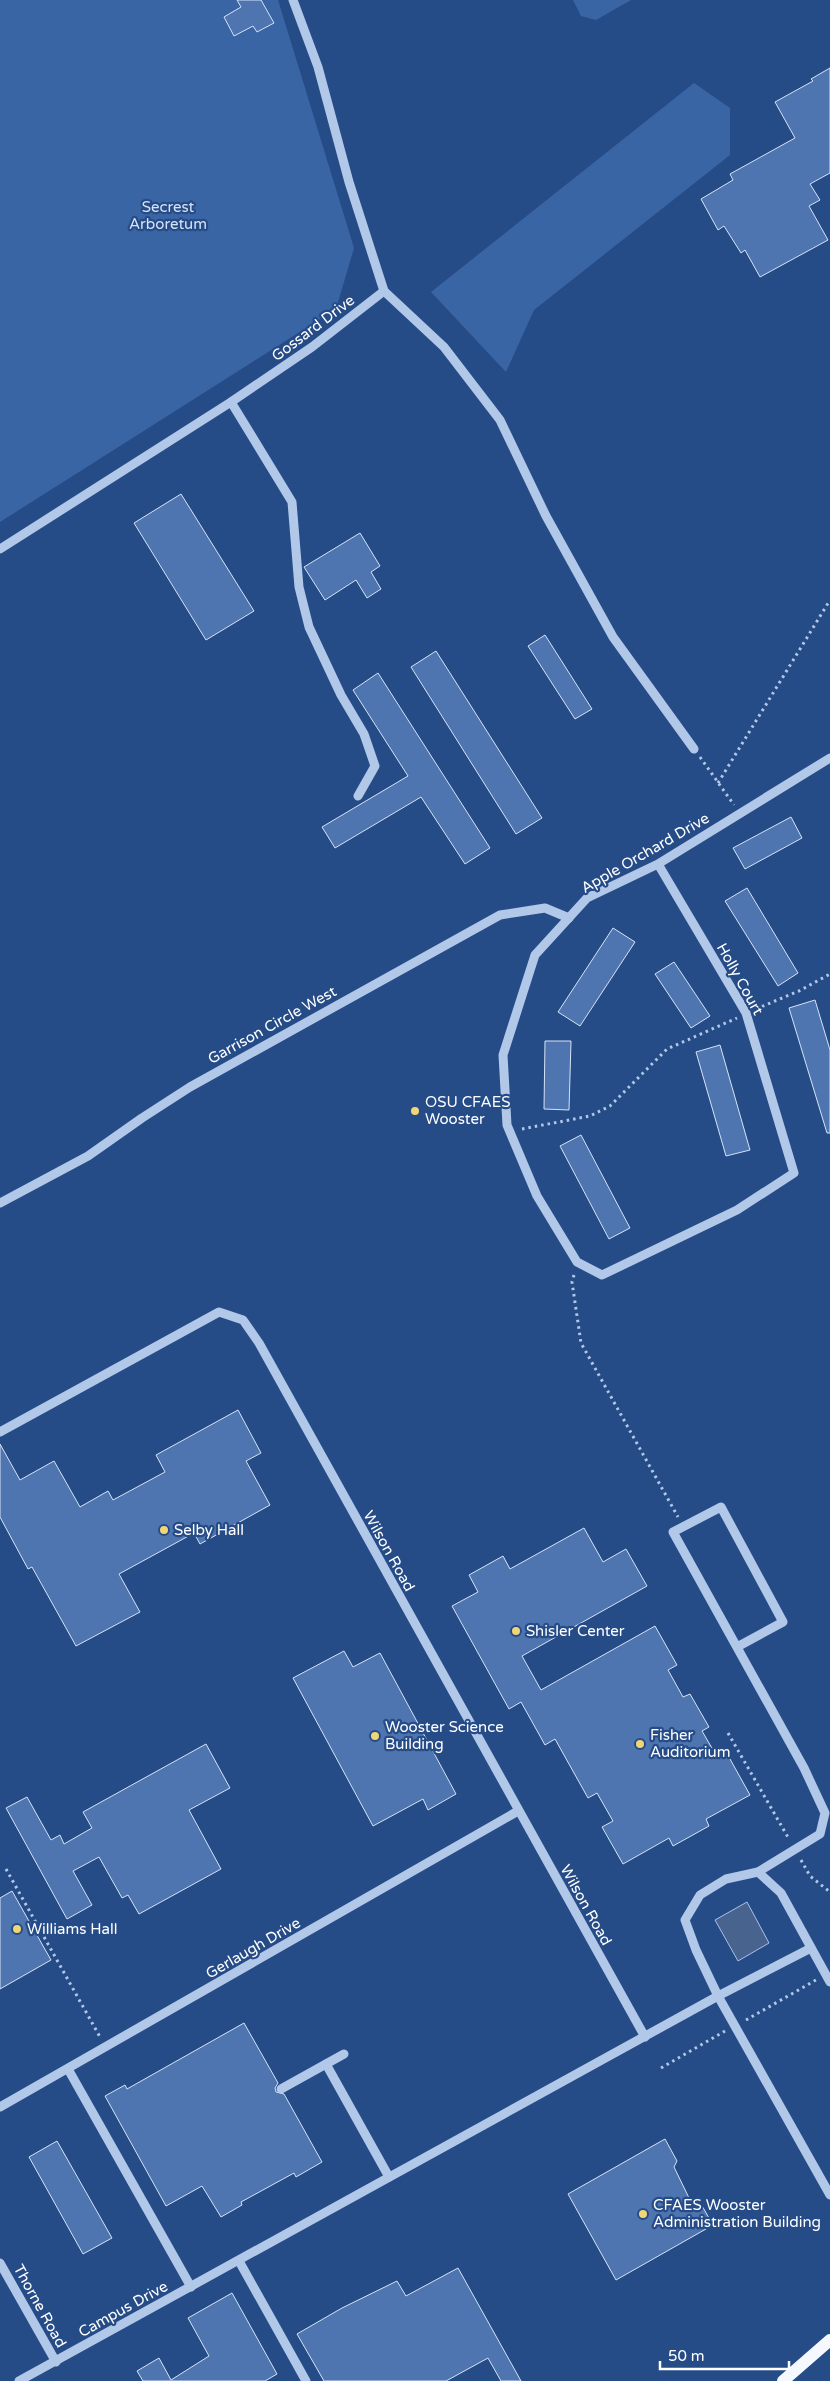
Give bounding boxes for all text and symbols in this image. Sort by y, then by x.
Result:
park label: Secrest Arboretum [129,198,207,233]
street label: Gossard Drive [268,291,358,365]
street label: Apple Orchard Drive [578,809,712,897]
street label: Holly Court [713,940,767,1018]
street label: Garrison Circle West [205,982,340,1068]
place label: OSU CFAES Wooster [425,1093,510,1128]
marker: OSU CFAES Wooster [409,1105,421,1117]
street label: Wilson Road [359,1507,419,1595]
place label: Selby Hall [174,1521,244,1539]
marker: Selby Hall [158,1524,170,1536]
place label: Shisler Center [526,1622,625,1640]
marker: Shisler Center [510,1625,522,1637]
place label: Wooster Science Building [385,1718,504,1753]
place label: Fisher Auditorium [650,1726,730,1761]
marker: Wooster Science Building [369,1730,381,1742]
marker: Fisher Auditorium [634,1738,646,1750]
street label: Wilson Road [556,1861,616,1949]
street label: Gerlaugh Drive [202,1914,304,1982]
place label: Williams Hall [27,1920,117,1938]
marker: Williams Hall [11,1923,23,1935]
place label: CFAES Wooster Administration Building [653,2196,821,2231]
marker: CFAES Wooster Administration Building [637,2208,649,2220]
street label: Thorne Road [10,2261,70,2351]
street label: Campus Drive [75,2277,171,2341]
scale bar [660,2338,789,2370]
text: 50 m [668,2347,705,2365]

